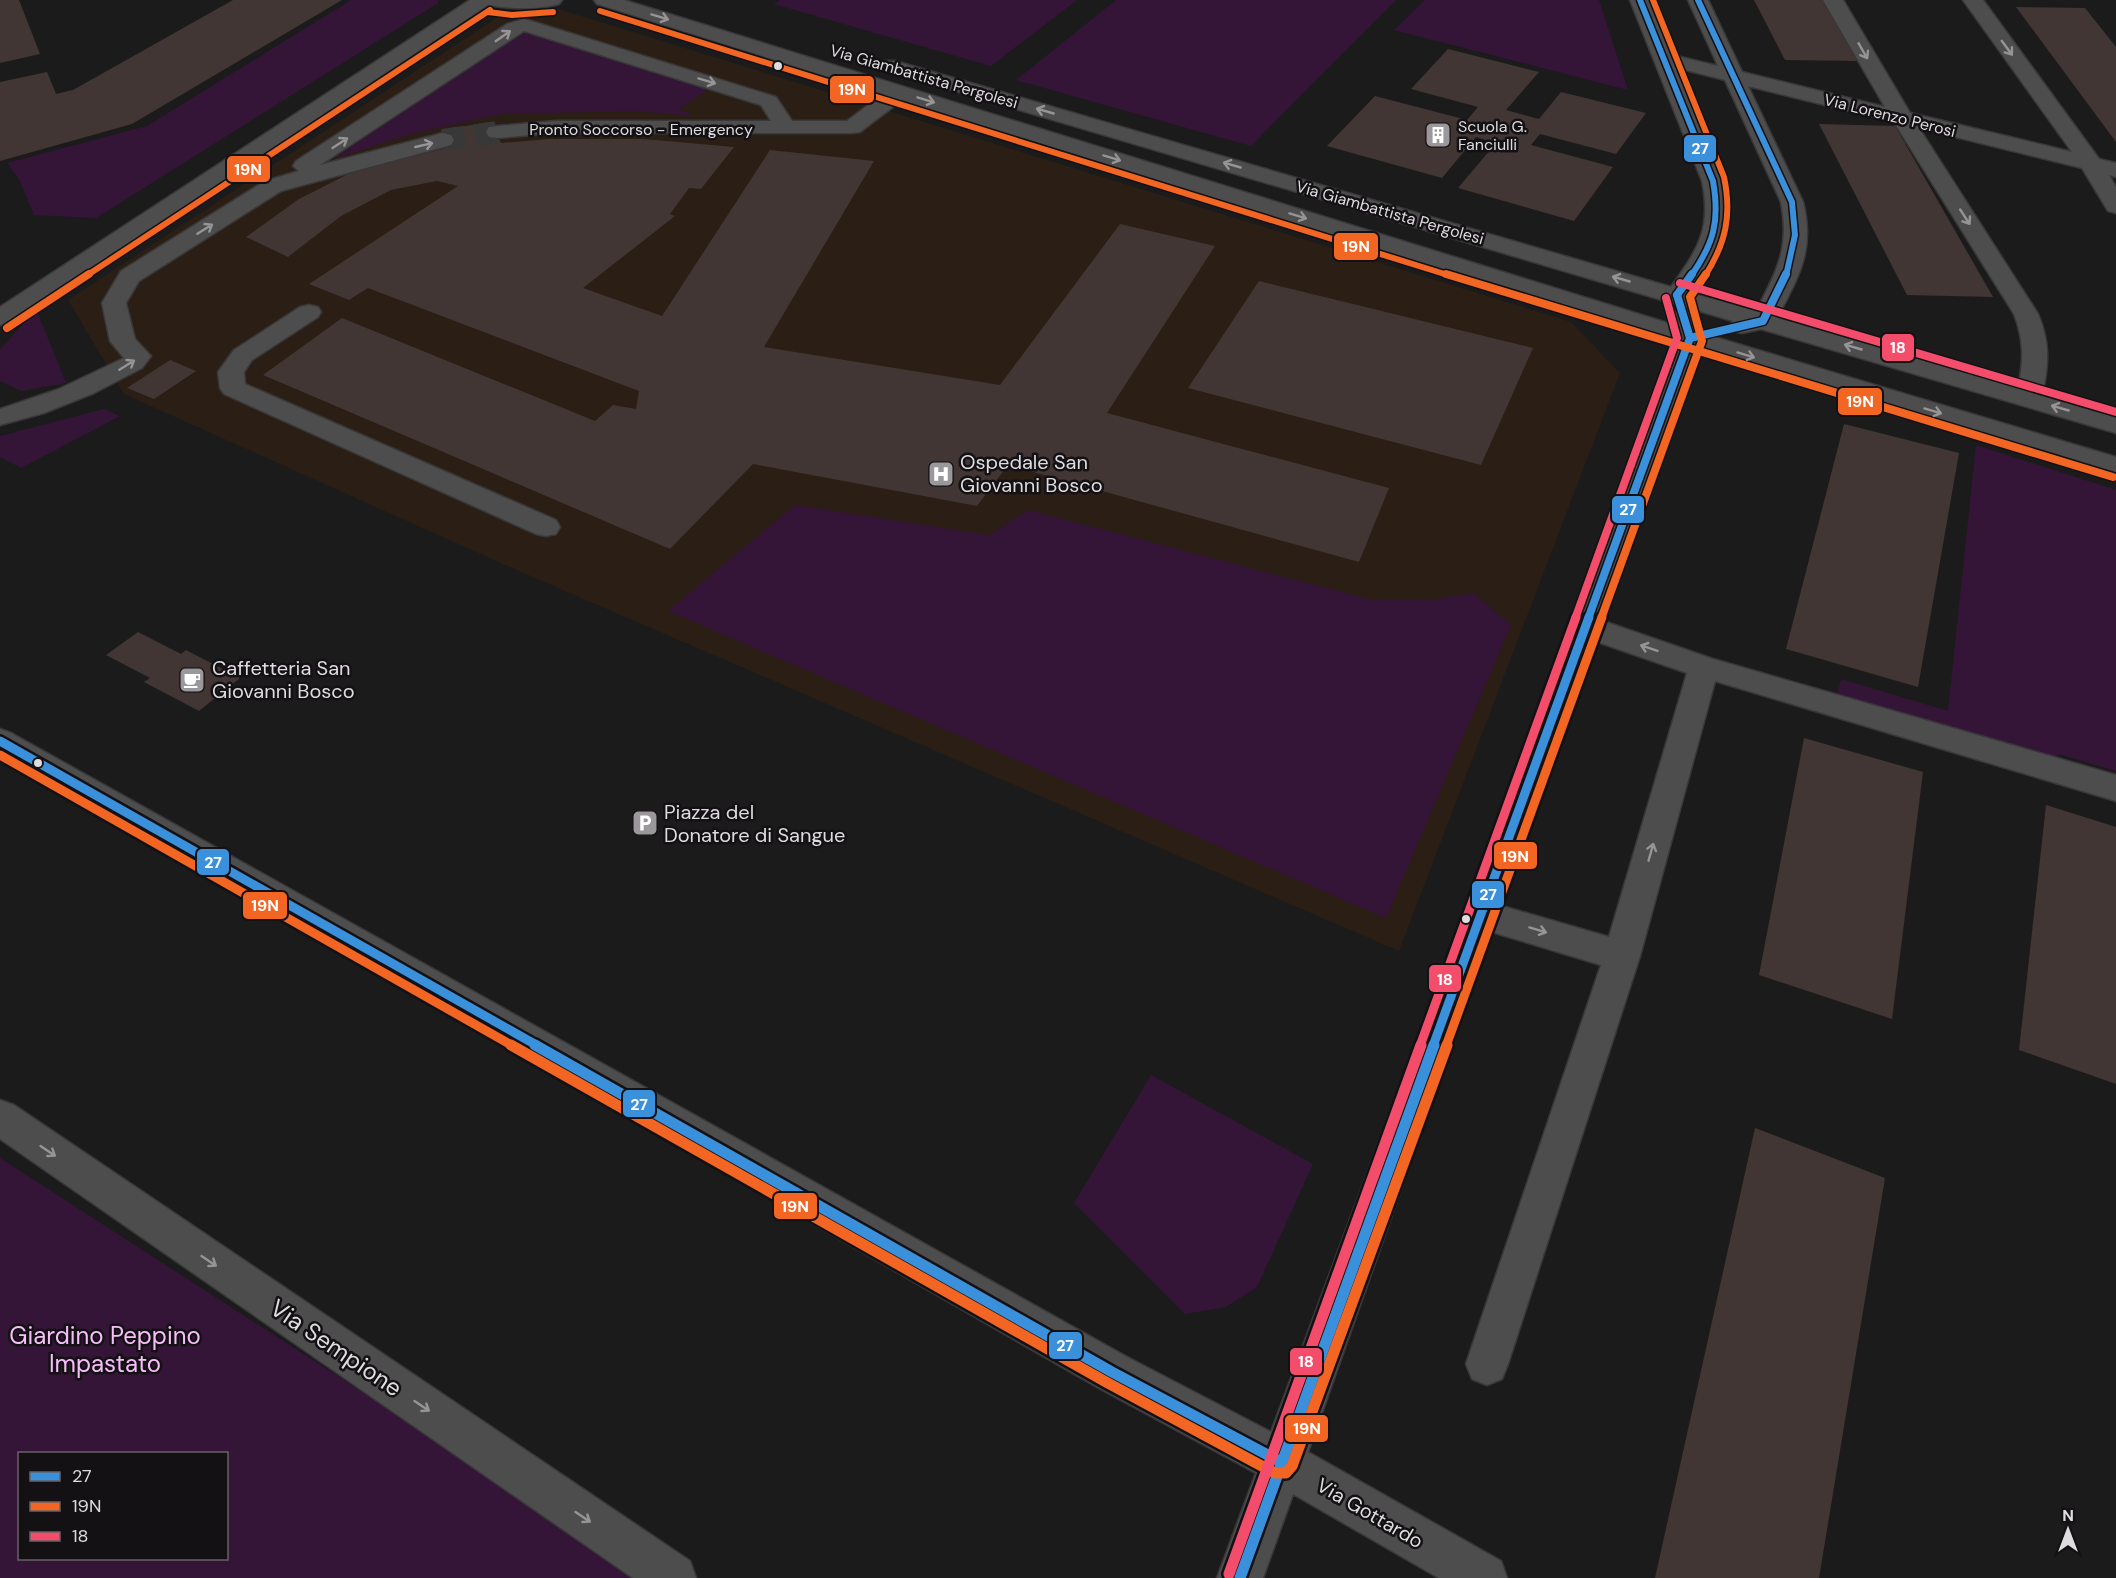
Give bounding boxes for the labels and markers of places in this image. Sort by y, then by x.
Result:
unlabelled marker [772,60,784,72]
place label: Scuola G. Fanciulli [1458,116,1527,155]
building icon: Scuola G. Fanciulli [1423,120,1453,150]
place label: Ospedale San Giovanni Bosco [960,449,1103,498]
hospital icon: Ospedale San Giovanni Bosco [926,459,956,489]
place label: Caffetteria San Giovanni Bosco [212,655,355,704]
cafe icon: Caffetteria San Giovanni Bosco [177,665,207,695]
unlabelled marker [32,757,44,769]
place label: Piazza del Donatore di Sangue [664,799,845,848]
parking icon: Piazza del Donatore di Sangue [630,808,660,838]
unlabelled marker [1460,913,1472,925]

